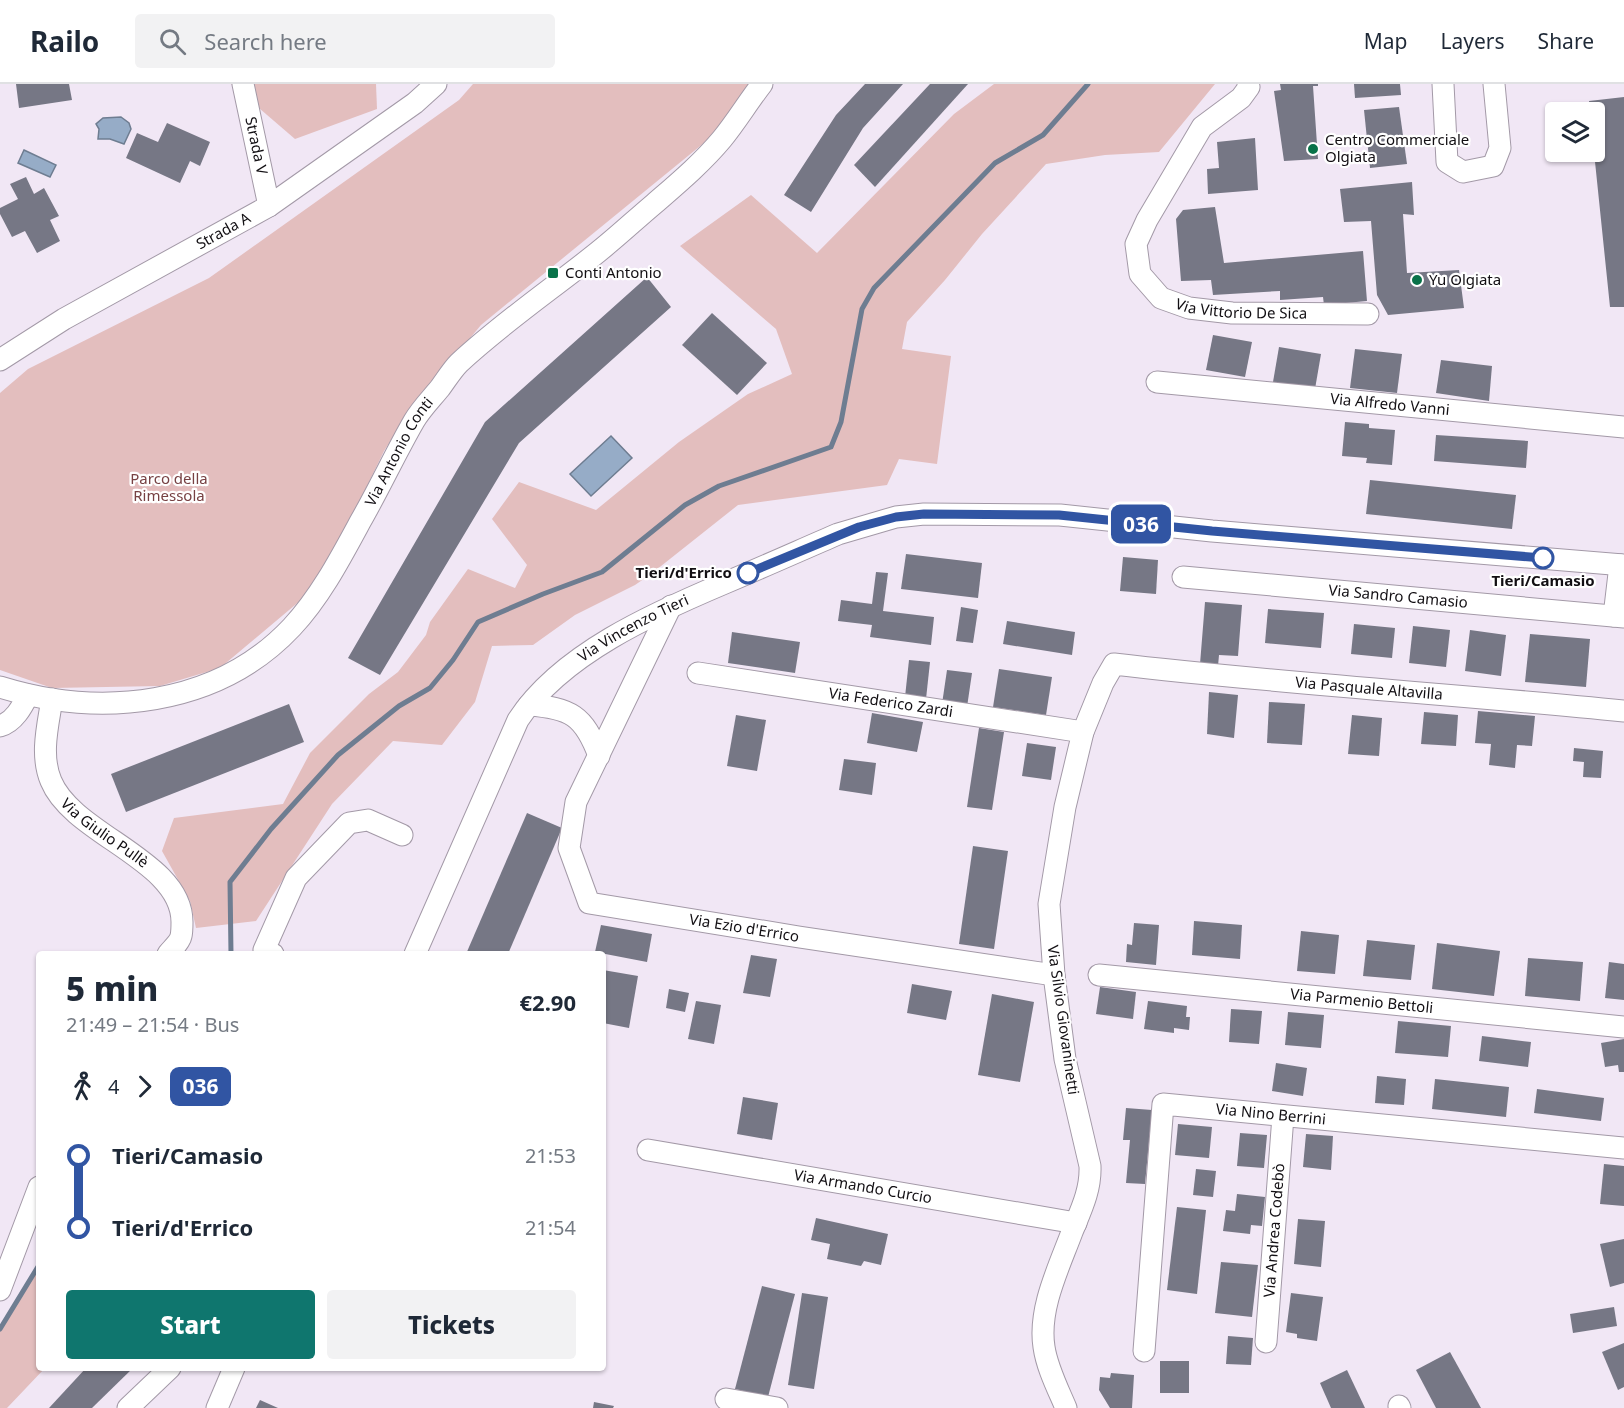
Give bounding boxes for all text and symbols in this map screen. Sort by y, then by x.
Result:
search box [135,14,555,68]
text: Railo [30,22,99,60]
icon: search [156,25,189,58]
text: Search here [204,26,327,56]
text: Map [1364,27,1408,55]
text: Layers [1441,27,1505,55]
text: Share [1538,27,1594,55]
map controls [1545,102,1605,162]
button: layers [1545,102,1605,162]
street label: Strada V [241,115,273,176]
place label: Centro Commerciale Olgiata [1325,129,1469,166]
marker: Centro Commerciale Olgiata [1306,142,1320,156]
street label: Strada A [192,207,254,253]
place label: Conti Antonio [565,262,662,282]
marker: Conti Antonio [546,266,560,280]
place label: Yu Olgiata [1429,269,1501,289]
marker: Yu Olgiata [1410,273,1424,287]
street label: Via Vittorio De Sica [1173,293,1307,323]
street label: Via Alfredo Vanni [1329,388,1451,419]
street label: Via Antonio Conti [360,392,437,509]
park label: Parco della Rimessola [130,468,208,505]
line badge: 036 [1106,504,1176,544]
text: 036 [1123,510,1159,538]
marker: Tieri/Camasio [1532,547,1554,569]
place label: Tieri/d'Errico [636,562,732,582]
marker: Tieri/d'Errico [737,562,759,584]
place label: Tieri/Camasio [1491,570,1595,590]
street label: Via Sandro Camasio [1328,579,1469,612]
street label: Via Vincenzo Tieri [573,589,691,666]
street label: Via Pasquale Altavilla [1294,671,1444,704]
street label: Via Federico Zardi [827,682,954,721]
street label: Via Giulio Pullè [57,793,153,872]
street label: Via Ezio d'Errico [688,908,801,946]
street label: Via Silvio Giovaninetti [1044,944,1084,1096]
text: 5 min [66,966,158,1011]
street label: Via Parmenio Bettoli [1289,983,1434,1017]
text: €2.90 [519,987,576,1017]
text: 21:49 – 21:54 · Bus [66,1011,239,1038]
icon: walk [66,1070,99,1103]
icon: forward [128,1070,161,1103]
text: 036 [182,1072,219,1100]
text: 4 [108,1073,119,1100]
street label: Via Nino Berrini [1215,1098,1327,1128]
text: Tieri/Camasio [112,1140,263,1170]
text: 21:53 [525,1142,576,1169]
street label: Via Andrea Codebò [1258,1162,1288,1298]
street label: Via Armando Curcio [792,1164,934,1207]
text: Tieri/d'Errico [112,1212,253,1242]
text: 21:54 [525,1214,576,1241]
button: Start [66,1290,315,1359]
button: Tickets [327,1290,576,1359]

